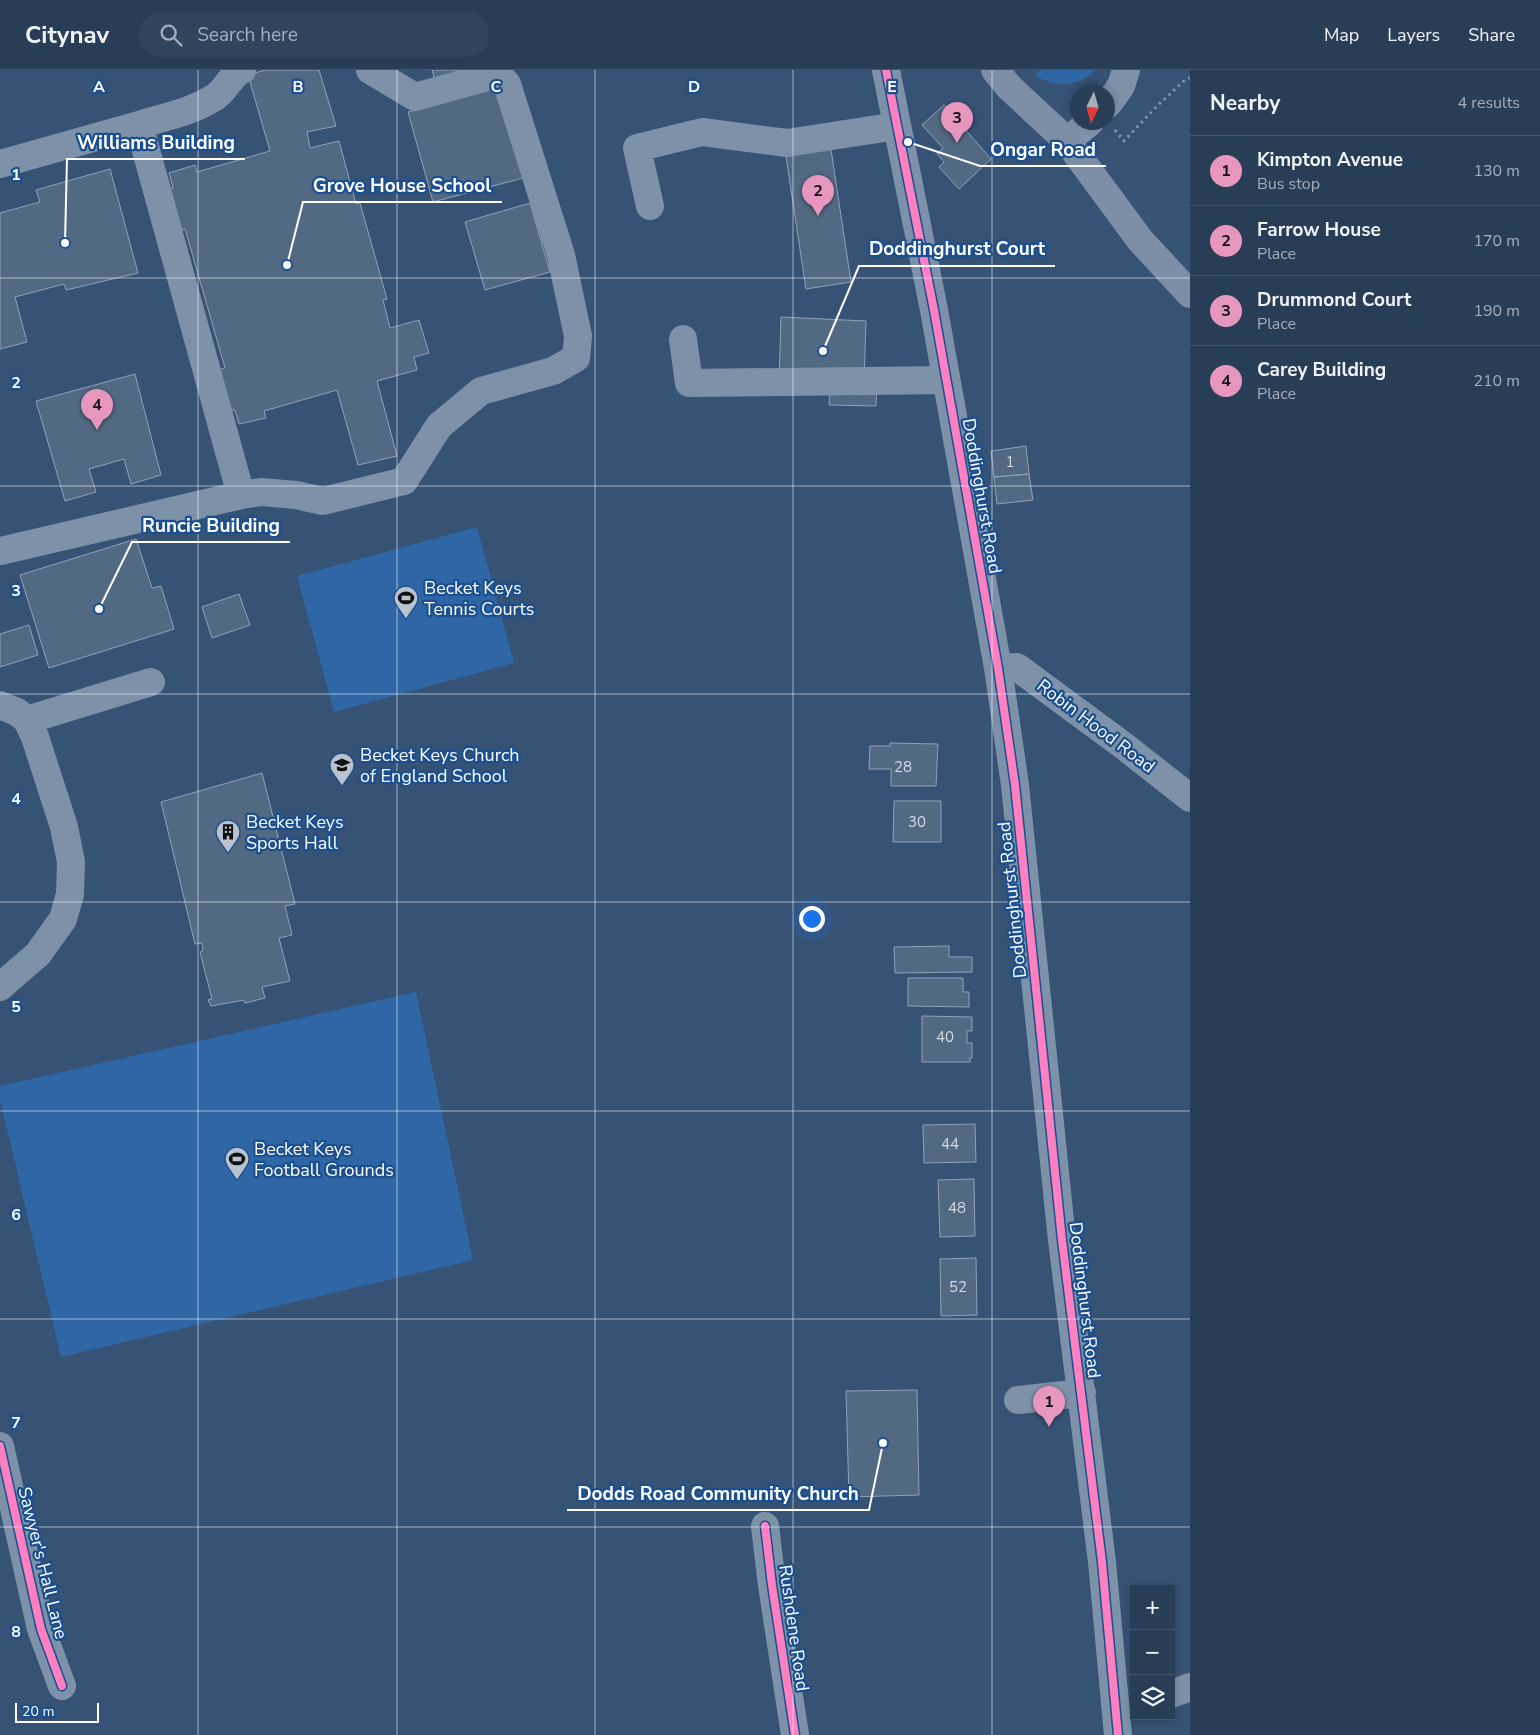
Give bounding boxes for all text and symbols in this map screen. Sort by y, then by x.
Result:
search box [139,12,489,57]
text: Citynav [25,19,109,51]
icon: search [157,21,185,49]
text: Search here [197,22,298,48]
text: Map [1324,23,1359,47]
text: Layers [1387,23,1440,47]
text: Share [1468,23,1515,47]
text: A [93,76,105,98]
text: B [292,76,304,98]
text: C [491,76,502,98]
text: D [688,76,700,98]
text: E [887,76,897,98]
north arrow [1070,85,1115,130]
text: Nearby [1210,89,1280,117]
text: 4 results [1458,92,1520,114]
pin: 3 [941,102,973,143]
callout: Williams Building [67,125,245,159]
text: Williams Building [77,130,235,156]
callout: Ongar Road [980,132,1106,166]
text: Ongar Road [990,137,1096,163]
text: Kimpton Avenue [1257,147,1403,173]
text: 1 [1221,160,1231,182]
text: 130 m [1473,160,1520,182]
text: 1 [11,164,21,186]
callout: Grove House School [303,168,502,202]
text: Grove House School [313,173,491,199]
text: Bus stop [1257,173,1320,195]
pin: 2 [802,175,834,216]
text: Farrow House [1257,217,1381,243]
text: 2 [1221,230,1231,252]
text: 170 m [1473,230,1520,252]
callout: Doddinghurst Court [859,232,1055,266]
text: Doddinghurst Court [869,236,1046,262]
text: Place [1257,243,1296,265]
text: Drummond Court [1257,287,1411,313]
text: 3 [1221,300,1231,322]
text: 190 m [1473,300,1520,322]
text: Place [1257,313,1296,335]
text: Carey Building [1257,357,1386,383]
text: 4 [1221,370,1231,392]
text: 210 m [1473,370,1520,392]
text: 2 [11,372,21,394]
text: Place [1257,383,1296,405]
pin: 4 [81,389,113,430]
street label: Doddinghurst Road [957,416,1007,576]
house number: 1 [1005,452,1015,472]
callout: Runcie Building [132,508,290,542]
text: Runcie Building [142,513,280,539]
place label: Becket Keys Tennis Courts [424,576,534,621]
text: 3 [11,580,21,602]
sports icon: Becket Keys Tennis Courts [393,585,419,619]
street label: Robin Hood Road [1032,674,1160,778]
place label: Becket Keys Church of England School [360,743,520,788]
school or university icon: Becket Keys Church of England School [329,752,355,786]
house number: 28 [894,757,912,777]
text: 4 [11,788,21,810]
place label: Becket Keys Sports Hall [246,810,344,855]
house number: 30 [908,812,926,832]
building icon: Becket Keys Sports Hall [215,819,241,853]
street label: Doddinghurst Road [992,820,1032,980]
your location [799,906,825,932]
text: 5 [11,996,21,1018]
house number: 40 [936,1027,954,1047]
house number: 44 [941,1134,959,1154]
place label: Becket Keys Football Grounds [254,1137,394,1182]
sports icon: Becket Keys Football Grounds [224,1146,250,1180]
house number: 48 [948,1198,966,1218]
text: 6 [11,1204,21,1226]
street label: Doddinghurst Road [1064,1220,1106,1380]
house number: 52 [949,1277,967,1297]
pin: 1 [1033,1386,1065,1427]
text: 7 [11,1412,21,1434]
callout: Dodds Road Community Church [567,1476,869,1510]
text: Dodds Road Community Church [577,1481,859,1507]
street label: Sawyer's Hall Lane [12,1484,74,1642]
street label: Rushdene Road [773,1563,815,1693]
map controls [1130,1585,1175,1720]
button: + [1130,1585,1175,1630]
text: 8 [11,1621,21,1643]
button: − [1130,1630,1175,1675]
button: layers [1130,1675,1175,1720]
scale bar [15,1700,99,1723]
text: 20 m [22,1702,54,1721]

